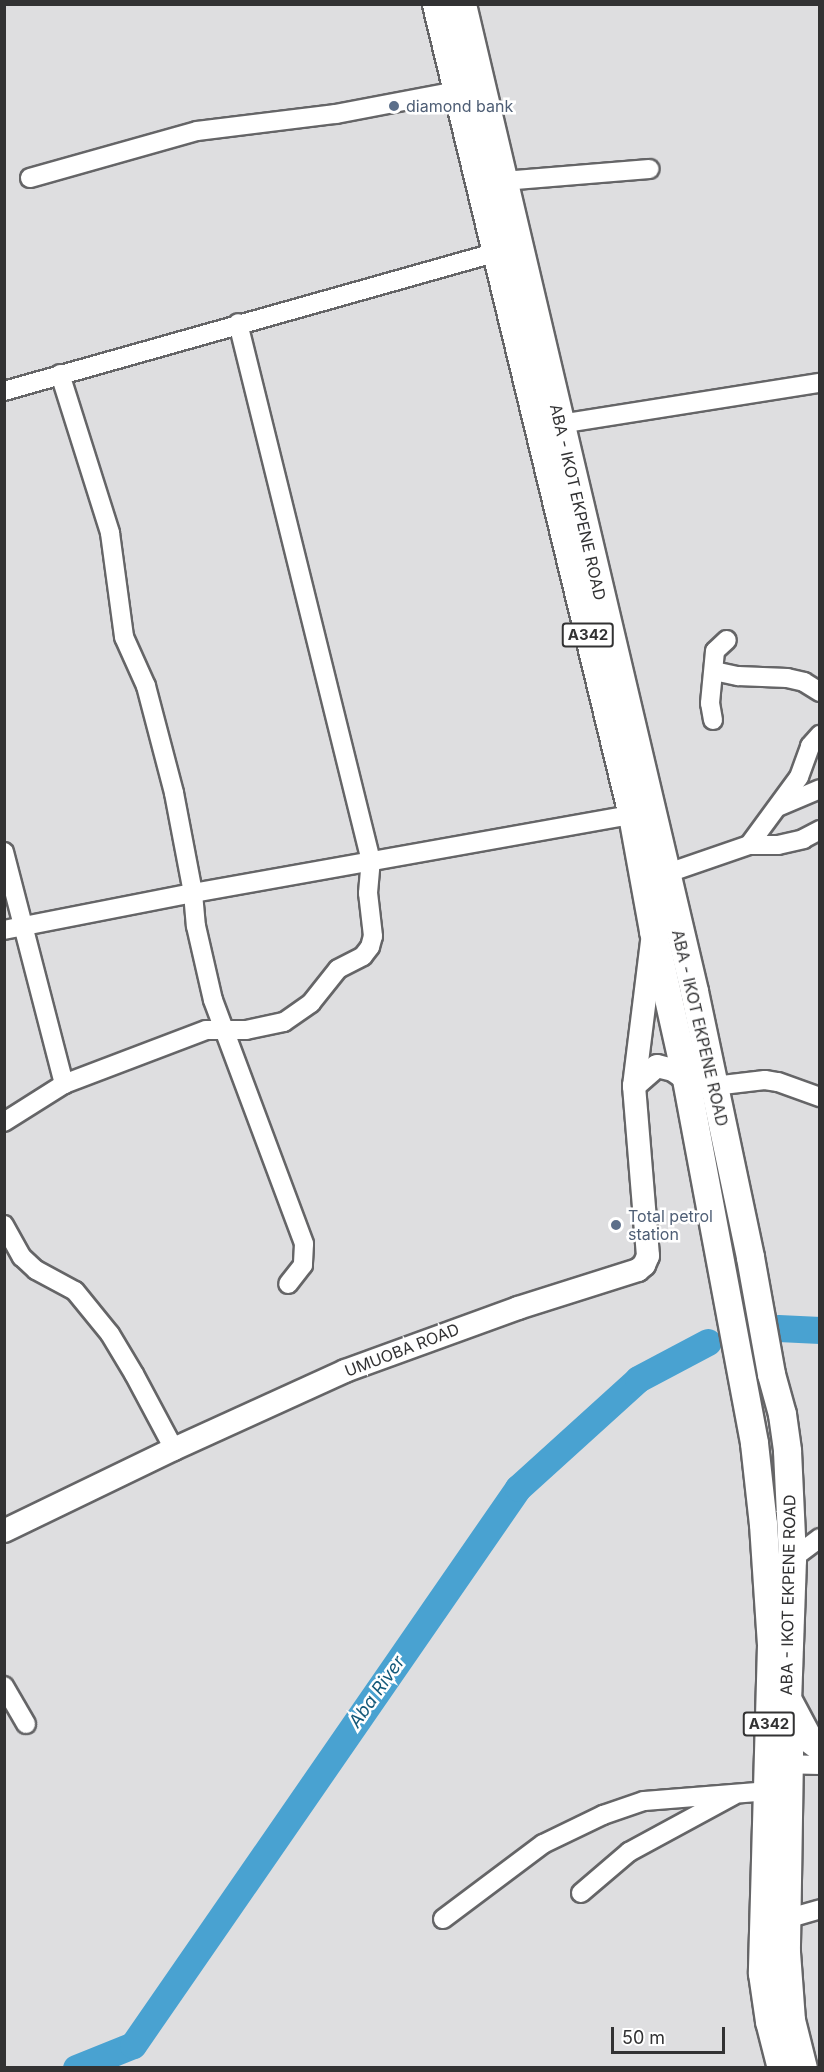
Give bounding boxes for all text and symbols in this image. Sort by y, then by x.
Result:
place label: diamond bank [406,96,513,116]
marker: diamond bank [387,99,401,113]
street label: ABA - IKOT EKPENE ROAD [546,402,610,602]
road number: A342 [561,623,615,647]
street label: ABA - IKOT EKPENE ROAD [668,928,732,1128]
place label: Total petrol station [628,1206,713,1244]
marker: Total petrol station [609,1218,623,1232]
street label: UMUOBA ROAD [342,1319,462,1381]
street label: ABA - IKOT EKPENE ROAD [777,1494,799,1696]
water label: Aba River [345,1652,409,1732]
road number: A342 [742,1712,796,1736]
scale bar [614,2015,728,2053]
text: 50 m [622,2027,665,2048]

